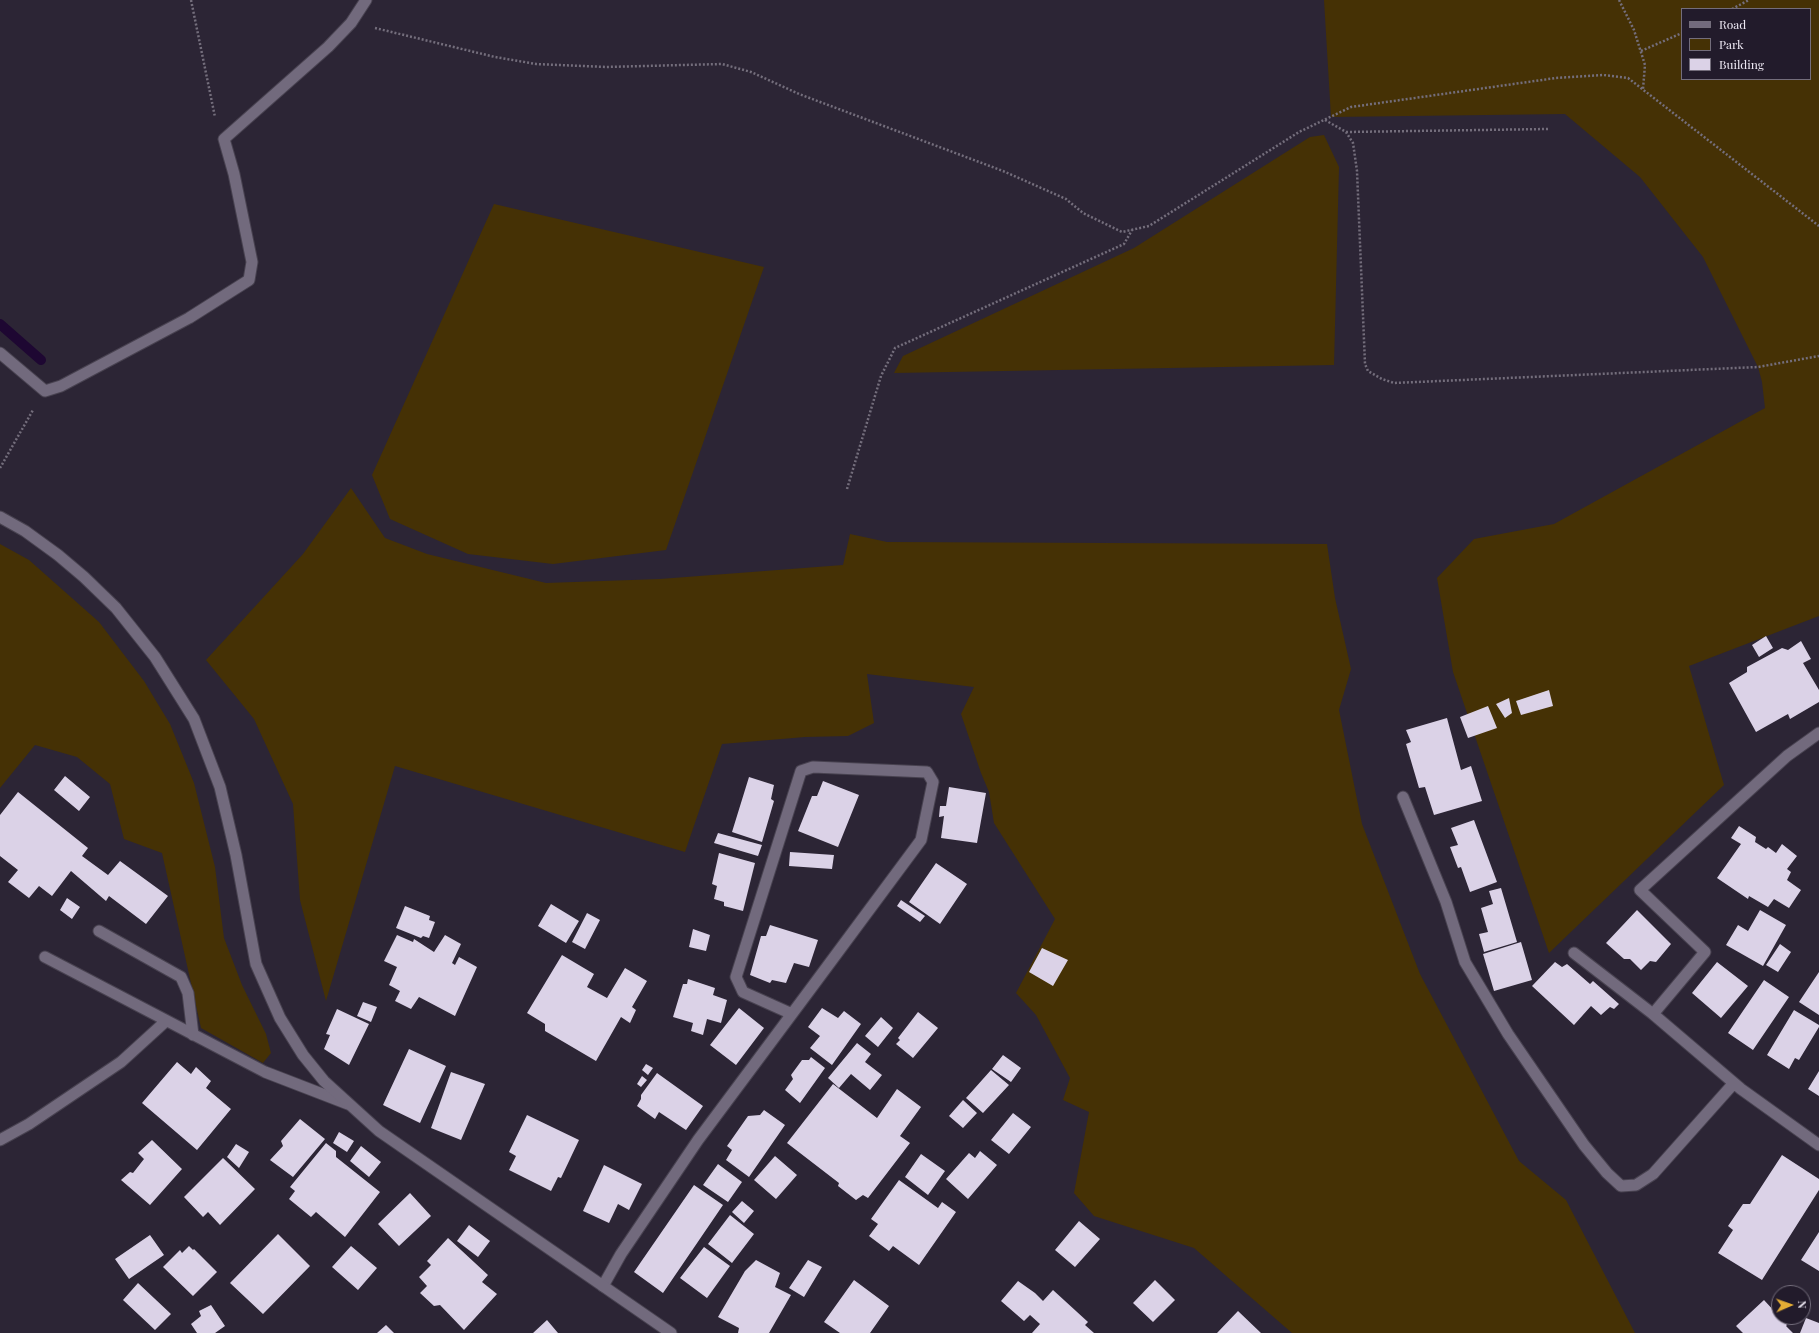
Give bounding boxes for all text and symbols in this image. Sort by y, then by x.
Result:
legend [1681,8,1811,80]
text: Road [1719,16,1746,32]
text: Park [1719,36,1744,52]
text: Building [1719,56,1764,72]
north arrow [1771,1285,1811,1325]
text: N [1795,1300,1810,1309]

